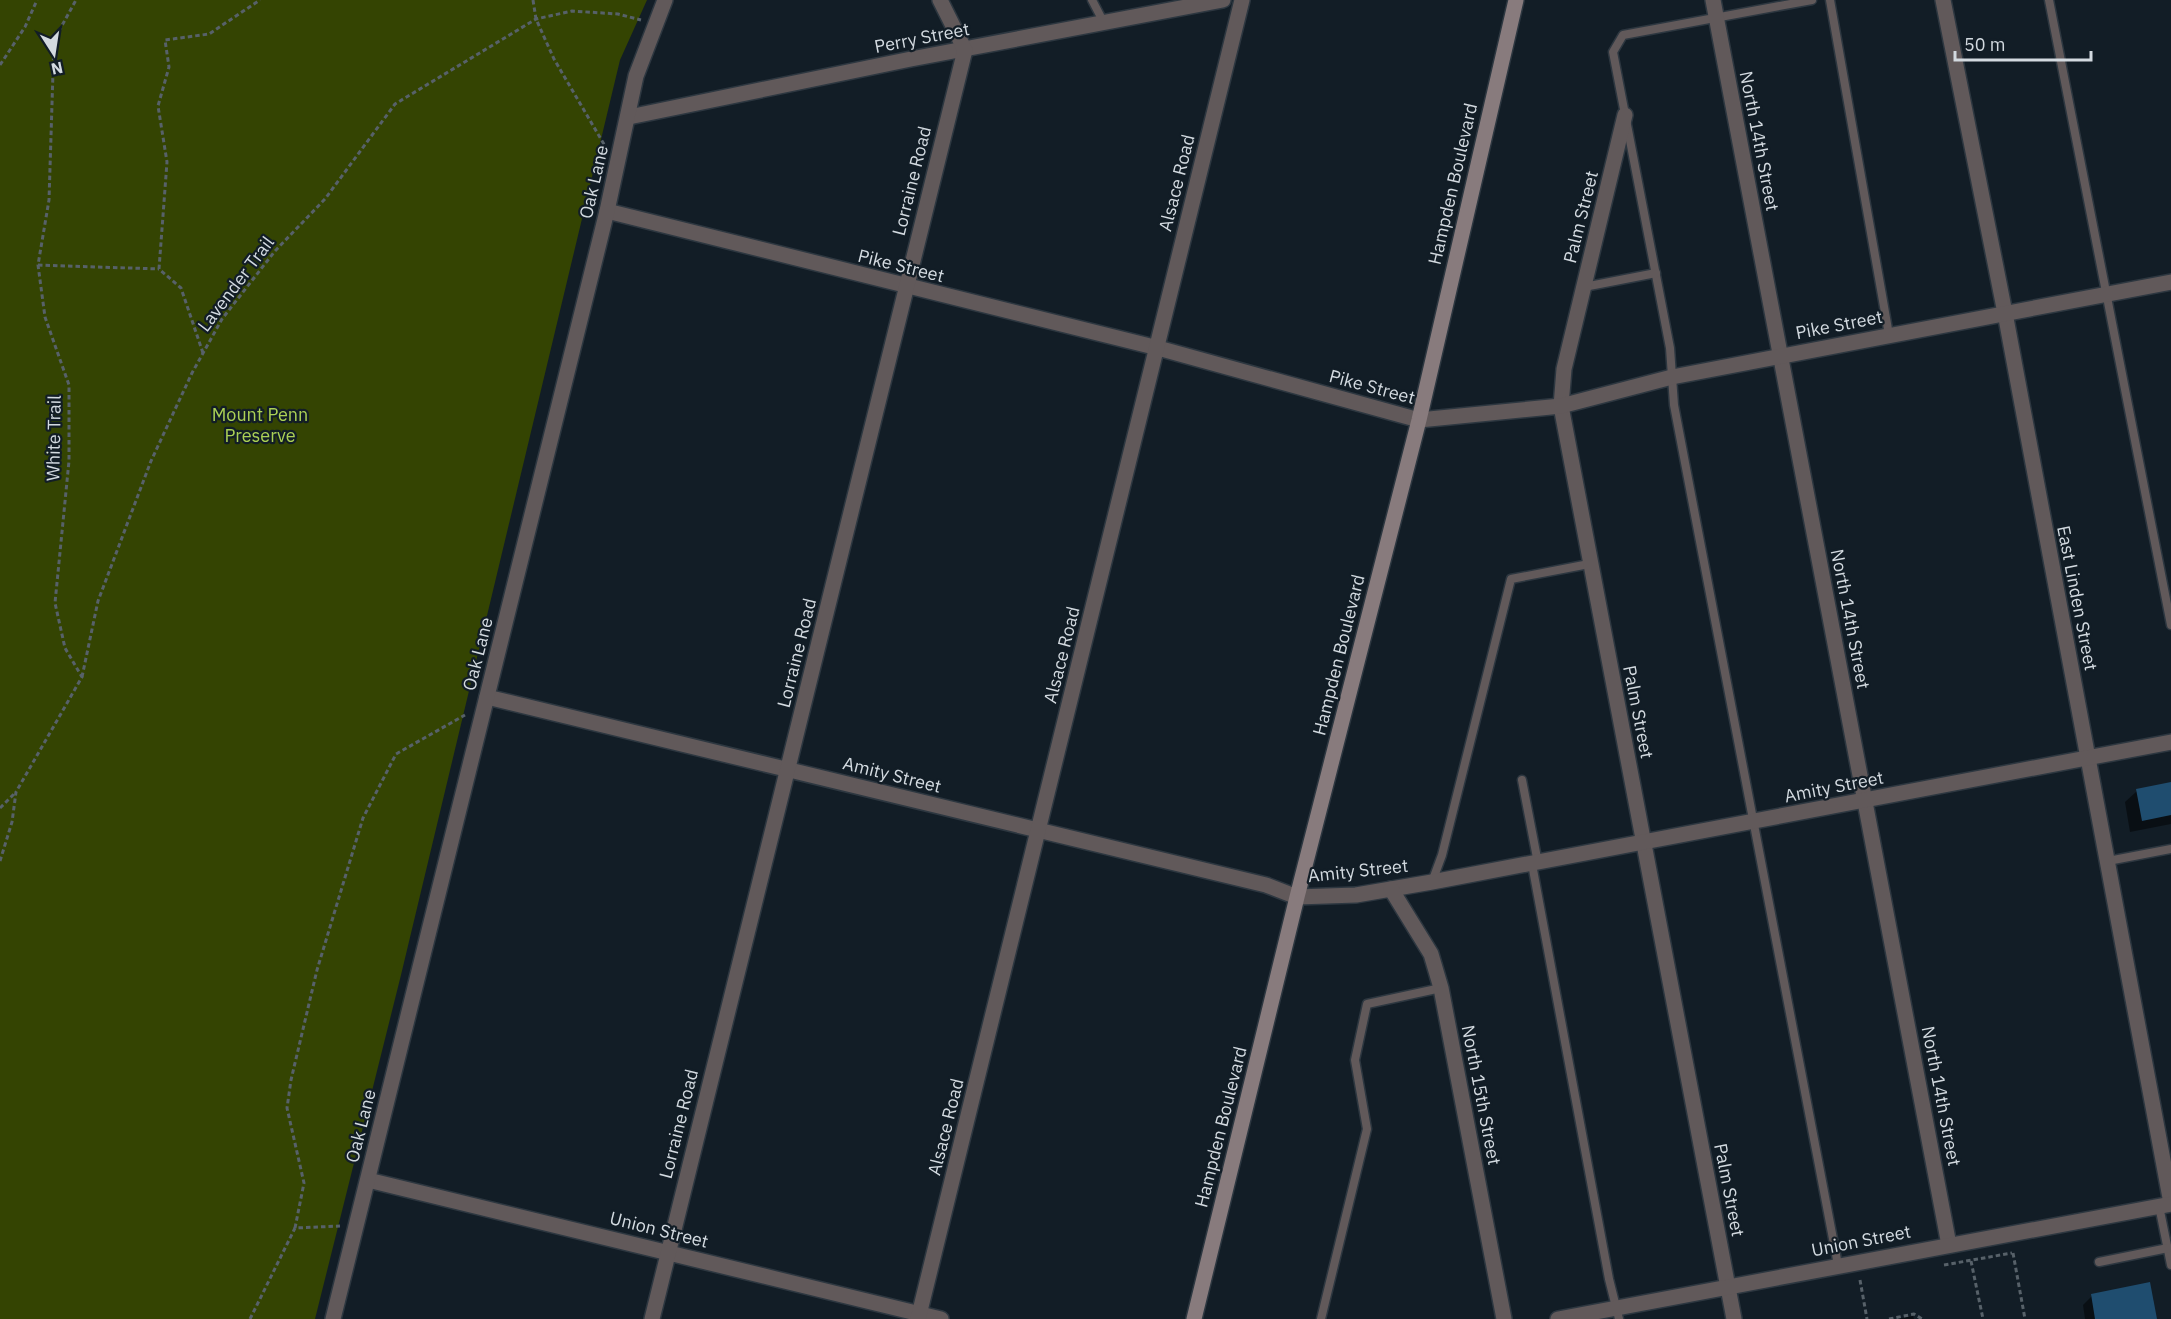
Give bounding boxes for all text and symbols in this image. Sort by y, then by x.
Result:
street label: Perry Street [872,17,971,58]
north arrow [24,24,84,84]
scale bar [1955,24,2092,62]
text: 50 m [1964,33,2006,56]
text: N [49,58,65,80]
street label: North 14th Street [1735,69,1784,213]
street label: Hampden Boulevard [1423,101,1482,267]
street label: Lorraine Road [887,124,936,238]
street label: Alsace Road [1153,132,1200,234]
street label: Oak Lane [574,143,613,221]
street label: Palm Street [1558,168,1603,266]
street label: Lavender Trail [192,231,279,336]
street label: Pike Street [856,244,947,287]
street label: Pike Street [1793,305,1884,344]
street label: Pike Street [1327,364,1418,409]
street label: White Trail [41,395,66,481]
park label: Mount Penn Preserve [212,403,308,447]
street label: East Linden Street [2052,523,2103,672]
street label: North 14th Street [1826,547,1875,691]
street label: Hampden Boulevard [1307,572,1370,738]
street label: Lorraine Road [772,596,821,710]
street label: Alsace Road [1038,604,1085,706]
street label: Oak Lane [457,615,498,693]
street label: Palm Street [1618,663,1659,761]
street label: Amity Street [840,751,944,798]
street label: Amity Street [1782,766,1886,807]
street label: Amity Street [1307,854,1409,887]
street label: North 15th Street [1457,1023,1506,1167]
street label: North 14th Street [1917,1024,1966,1168]
street label: Hampden Boulevard [1189,1044,1252,1210]
street label: Lorraine Road [654,1067,703,1181]
street label: Alsace Road [922,1076,969,1178]
street label: Oak Lane [340,1087,381,1165]
street label: Palm Street [1709,1141,1750,1239]
street label: Union Street [607,1206,711,1253]
street label: Union Street [1809,1220,1913,1261]

